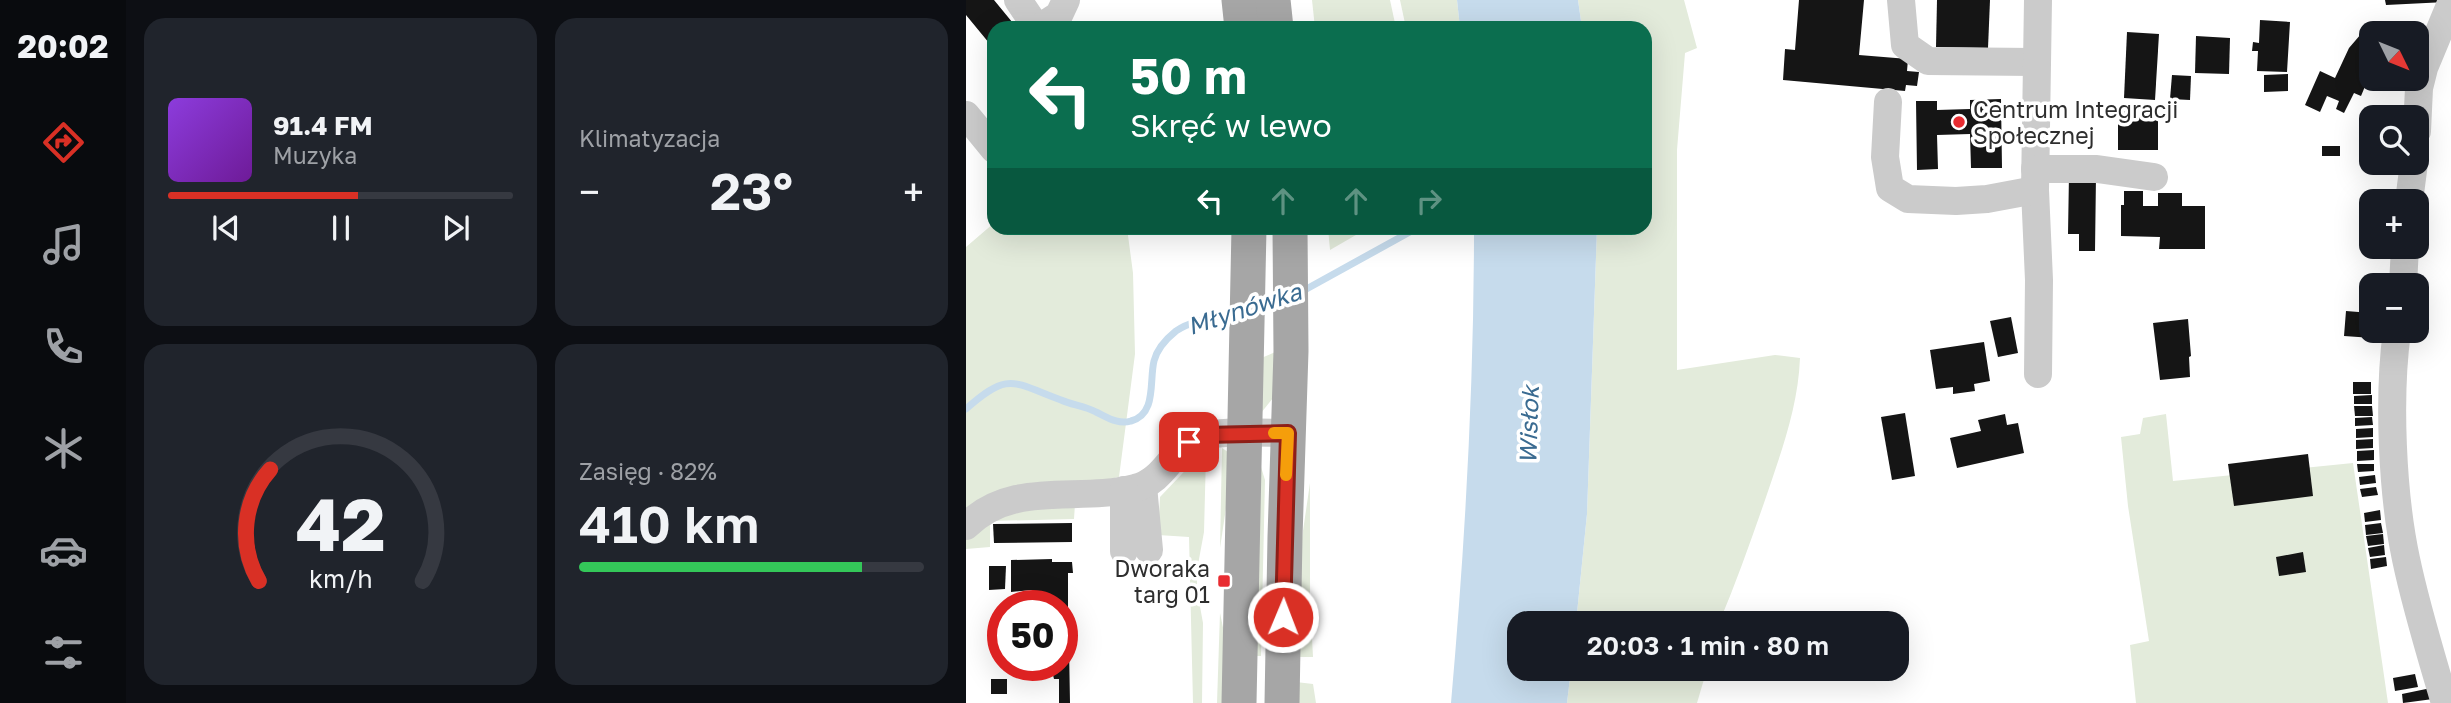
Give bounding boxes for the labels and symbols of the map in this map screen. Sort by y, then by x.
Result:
north arrow [2359,21,2429,91]
place label: Centrum Integracji Społecznej [1973,95,2179,149]
marker: Centrum Integracji Społecznej [1951,114,1967,130]
water label: Młynówka [1183,276,1306,341]
water label: Wisłok [1512,383,1544,465]
pin [1159,412,1219,472]
place label: Dworaka targ 01 [1114,554,1210,608]
marker: Dworaka targ 01 [1216,573,1232,589]
position arrow [1246,580,1320,654]
speed limit sign: 50 [987,590,1078,681]

